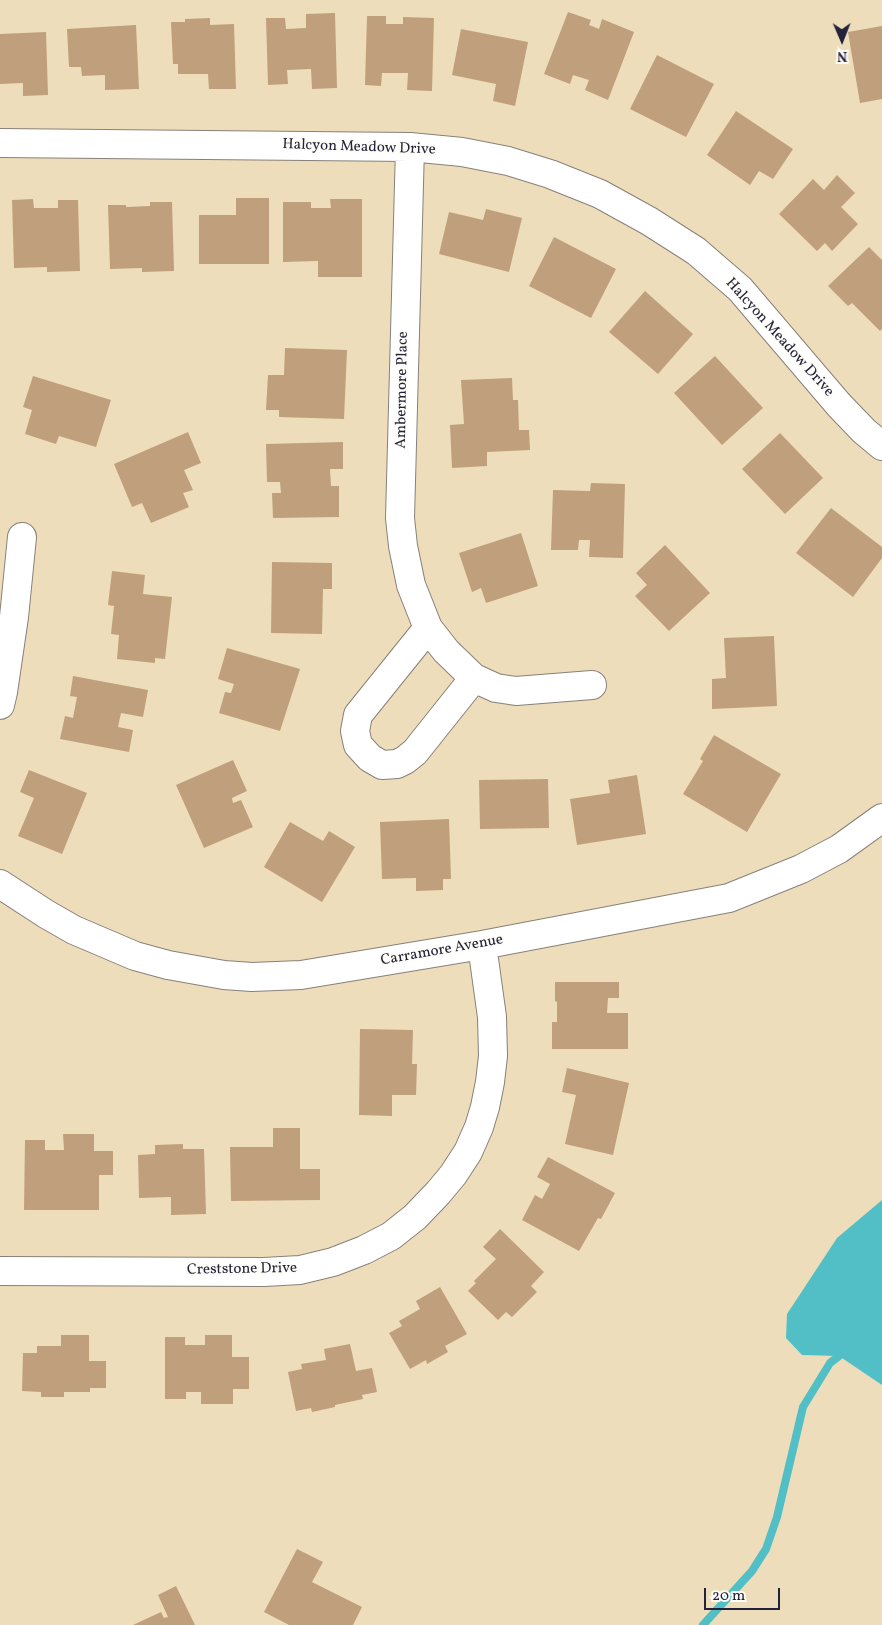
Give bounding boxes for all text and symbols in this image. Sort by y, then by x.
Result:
north arrow [817,15,867,65]
text: N [837,46,848,65]
street label: Halcyon Meadow Drive [282,136,436,160]
street label: Halcyon Meadow Drive [721,275,837,401]
street label: Ambermore Place [393,331,413,449]
street label: Carramore Avenue [379,931,505,971]
street label: Creststone Drive [187,1260,297,1280]
scale bar [707,1578,783,1610]
text: 20 m [712,1586,745,1607]

